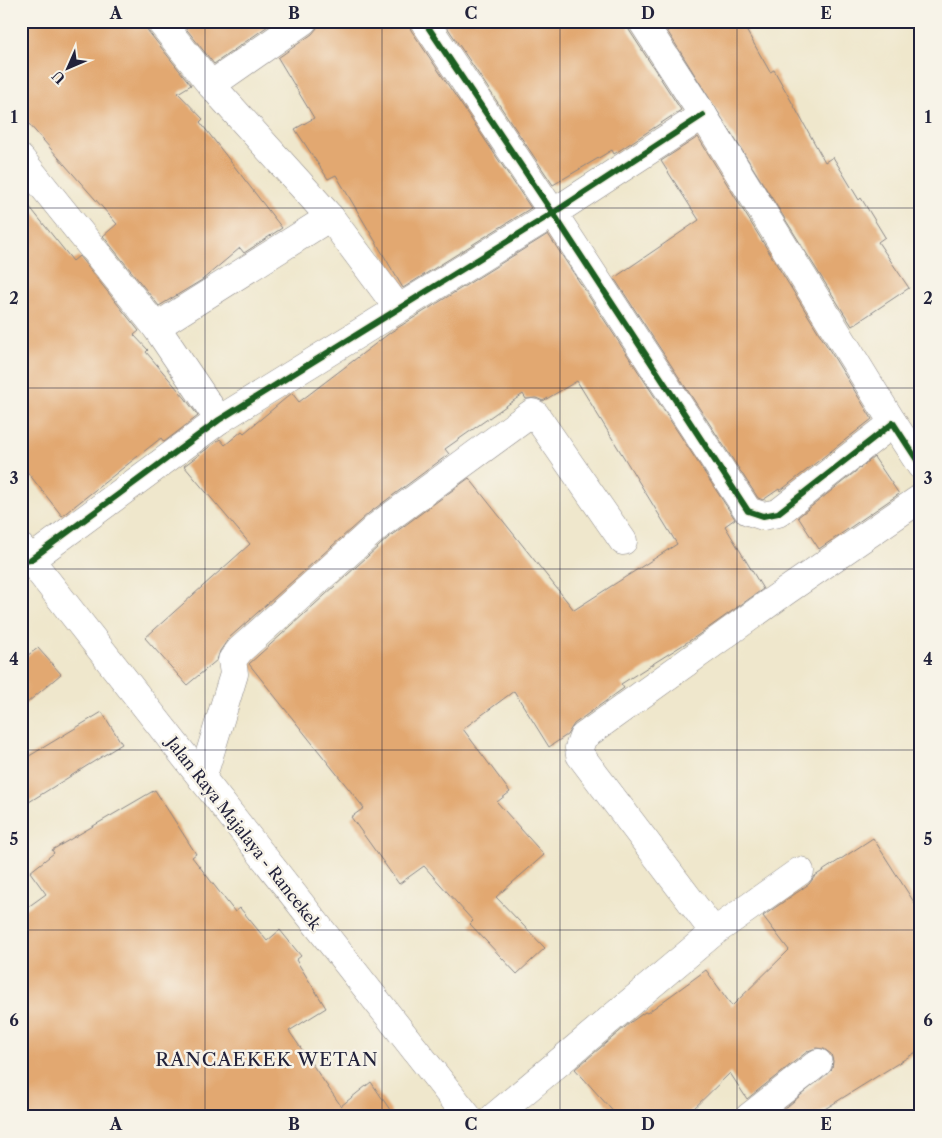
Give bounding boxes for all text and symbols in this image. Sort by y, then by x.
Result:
text: A [109,3,123,23]
text: B [288,3,300,23]
text: C [465,3,477,23]
text: D [641,3,655,23]
text: E [820,3,832,23]
north arrow [42,42,92,92]
text: U [48,66,69,88]
text: 1 [10,107,18,127]
text: 1 [924,107,932,127]
text: 2 [9,288,19,308]
text: 2 [923,288,933,308]
text: 3 [9,468,19,488]
text: 3 [923,468,933,488]
text: 4 [9,649,19,669]
text: 4 [923,649,933,669]
street label: Jalan Raya Majalaya - Rancekek [161,730,326,934]
text: 5 [10,829,19,849]
text: 5 [924,829,933,849]
text: 6 [9,1010,19,1030]
text: 6 [923,1010,933,1030]
district label: RANCAEKEK WETAN [155,1048,379,1071]
text: A [109,1114,123,1134]
text: B [288,1114,300,1134]
text: C [465,1114,477,1134]
text: D [641,1114,655,1134]
text: E [820,1114,832,1134]

